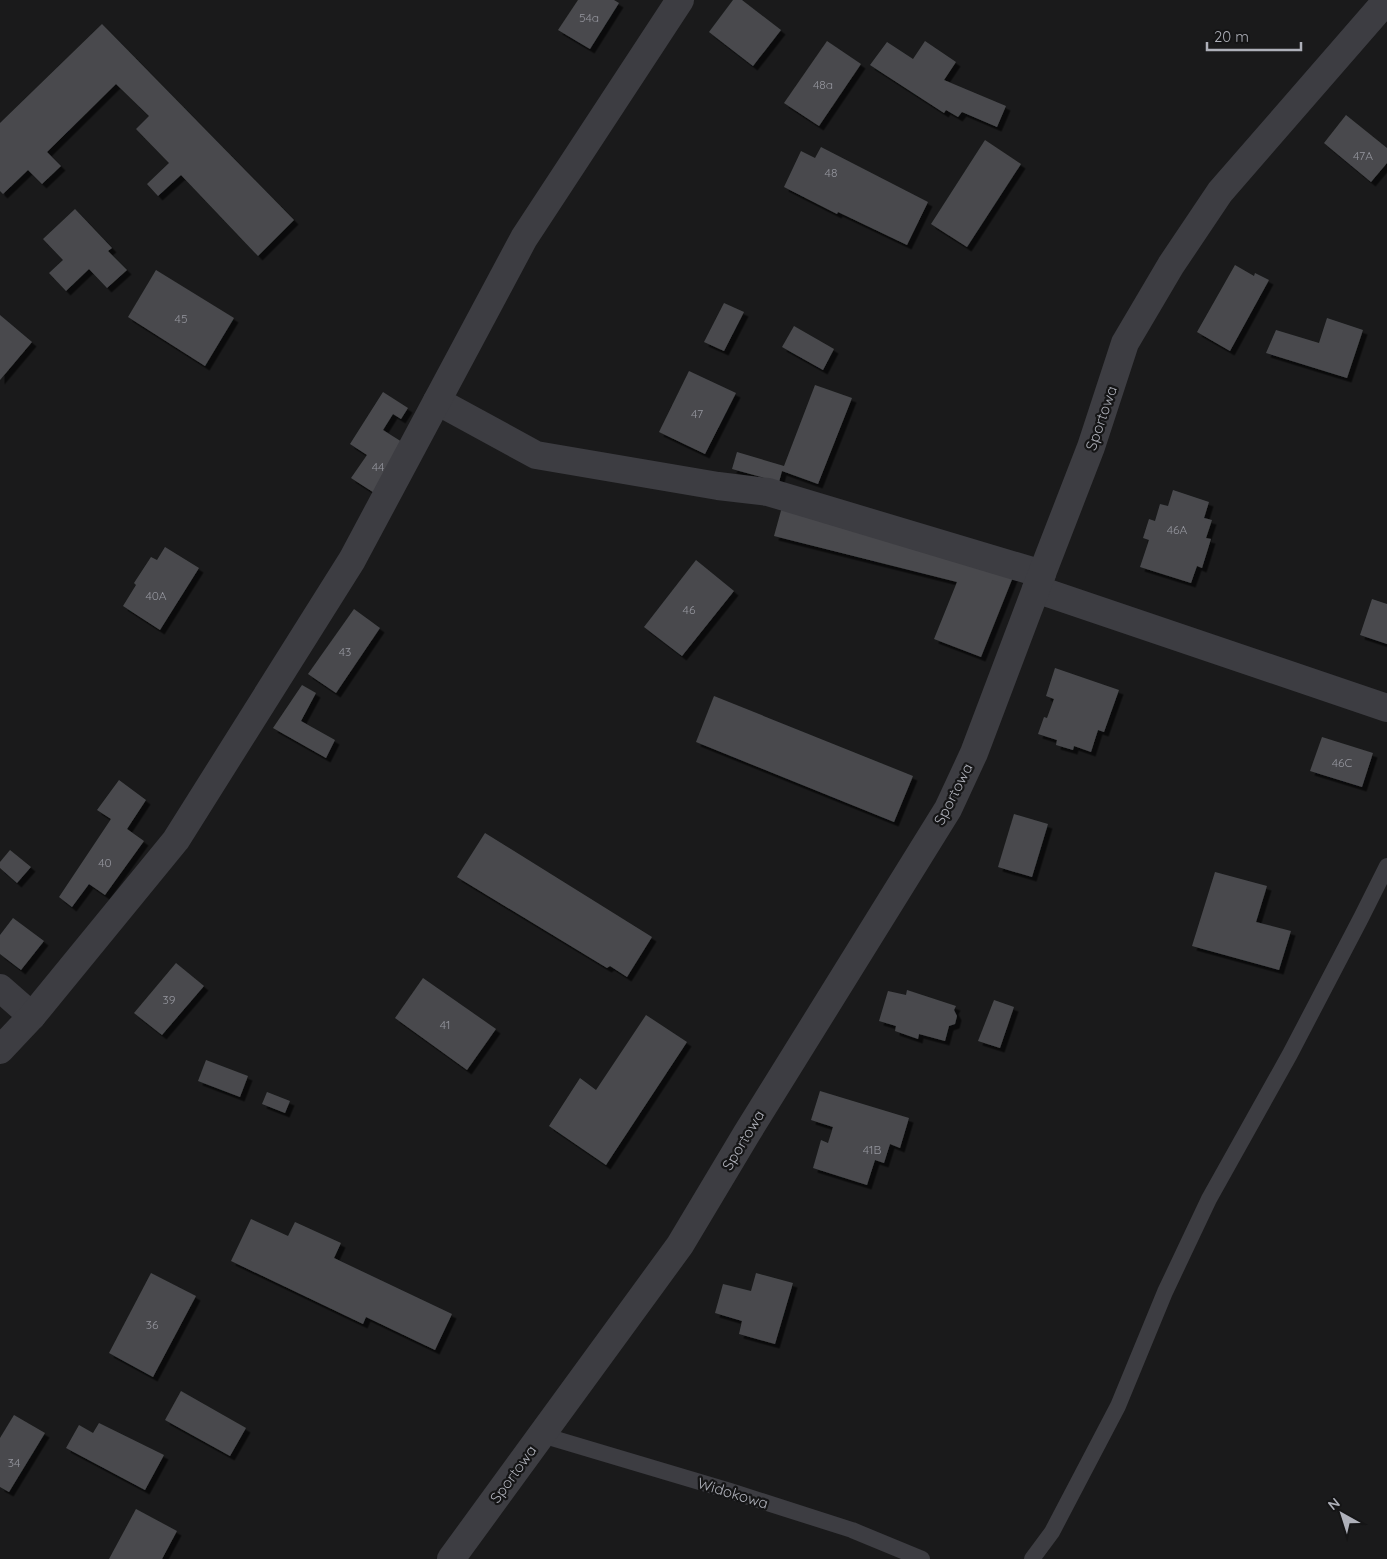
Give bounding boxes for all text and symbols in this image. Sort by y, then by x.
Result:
house number: 54a [579,10,599,25]
scale bar [1207,20,1301,52]
text: 20 m [1214,27,1249,46]
house number: 48a [813,77,833,92]
house number: 47A [1353,148,1373,163]
house number: 48 [825,165,837,180]
house number: 45 [175,311,187,326]
street label: Sportowa [1081,383,1121,453]
house number: 47 [691,406,703,421]
house number: 44 [372,459,384,474]
house number: 46A [1167,522,1188,537]
house number: 40A [145,588,167,603]
house number: 46 [683,602,696,617]
house number: 43 [339,644,351,659]
house number: 46C [1332,755,1352,770]
street label: Sportowa [929,760,977,828]
house number: 40 [98,855,112,870]
house number: 39 [163,992,176,1007]
house number: 41 [440,1017,450,1032]
street label: Sportowa [718,1106,768,1174]
house number: 41B [863,1142,881,1157]
house number: 36 [146,1317,159,1332]
street label: Sportowa [486,1441,540,1507]
house number: 34 [8,1455,20,1470]
street label: Widokowa [695,1473,771,1513]
north arrow [1317,1489,1367,1539]
text: N [1324,1494,1343,1514]

